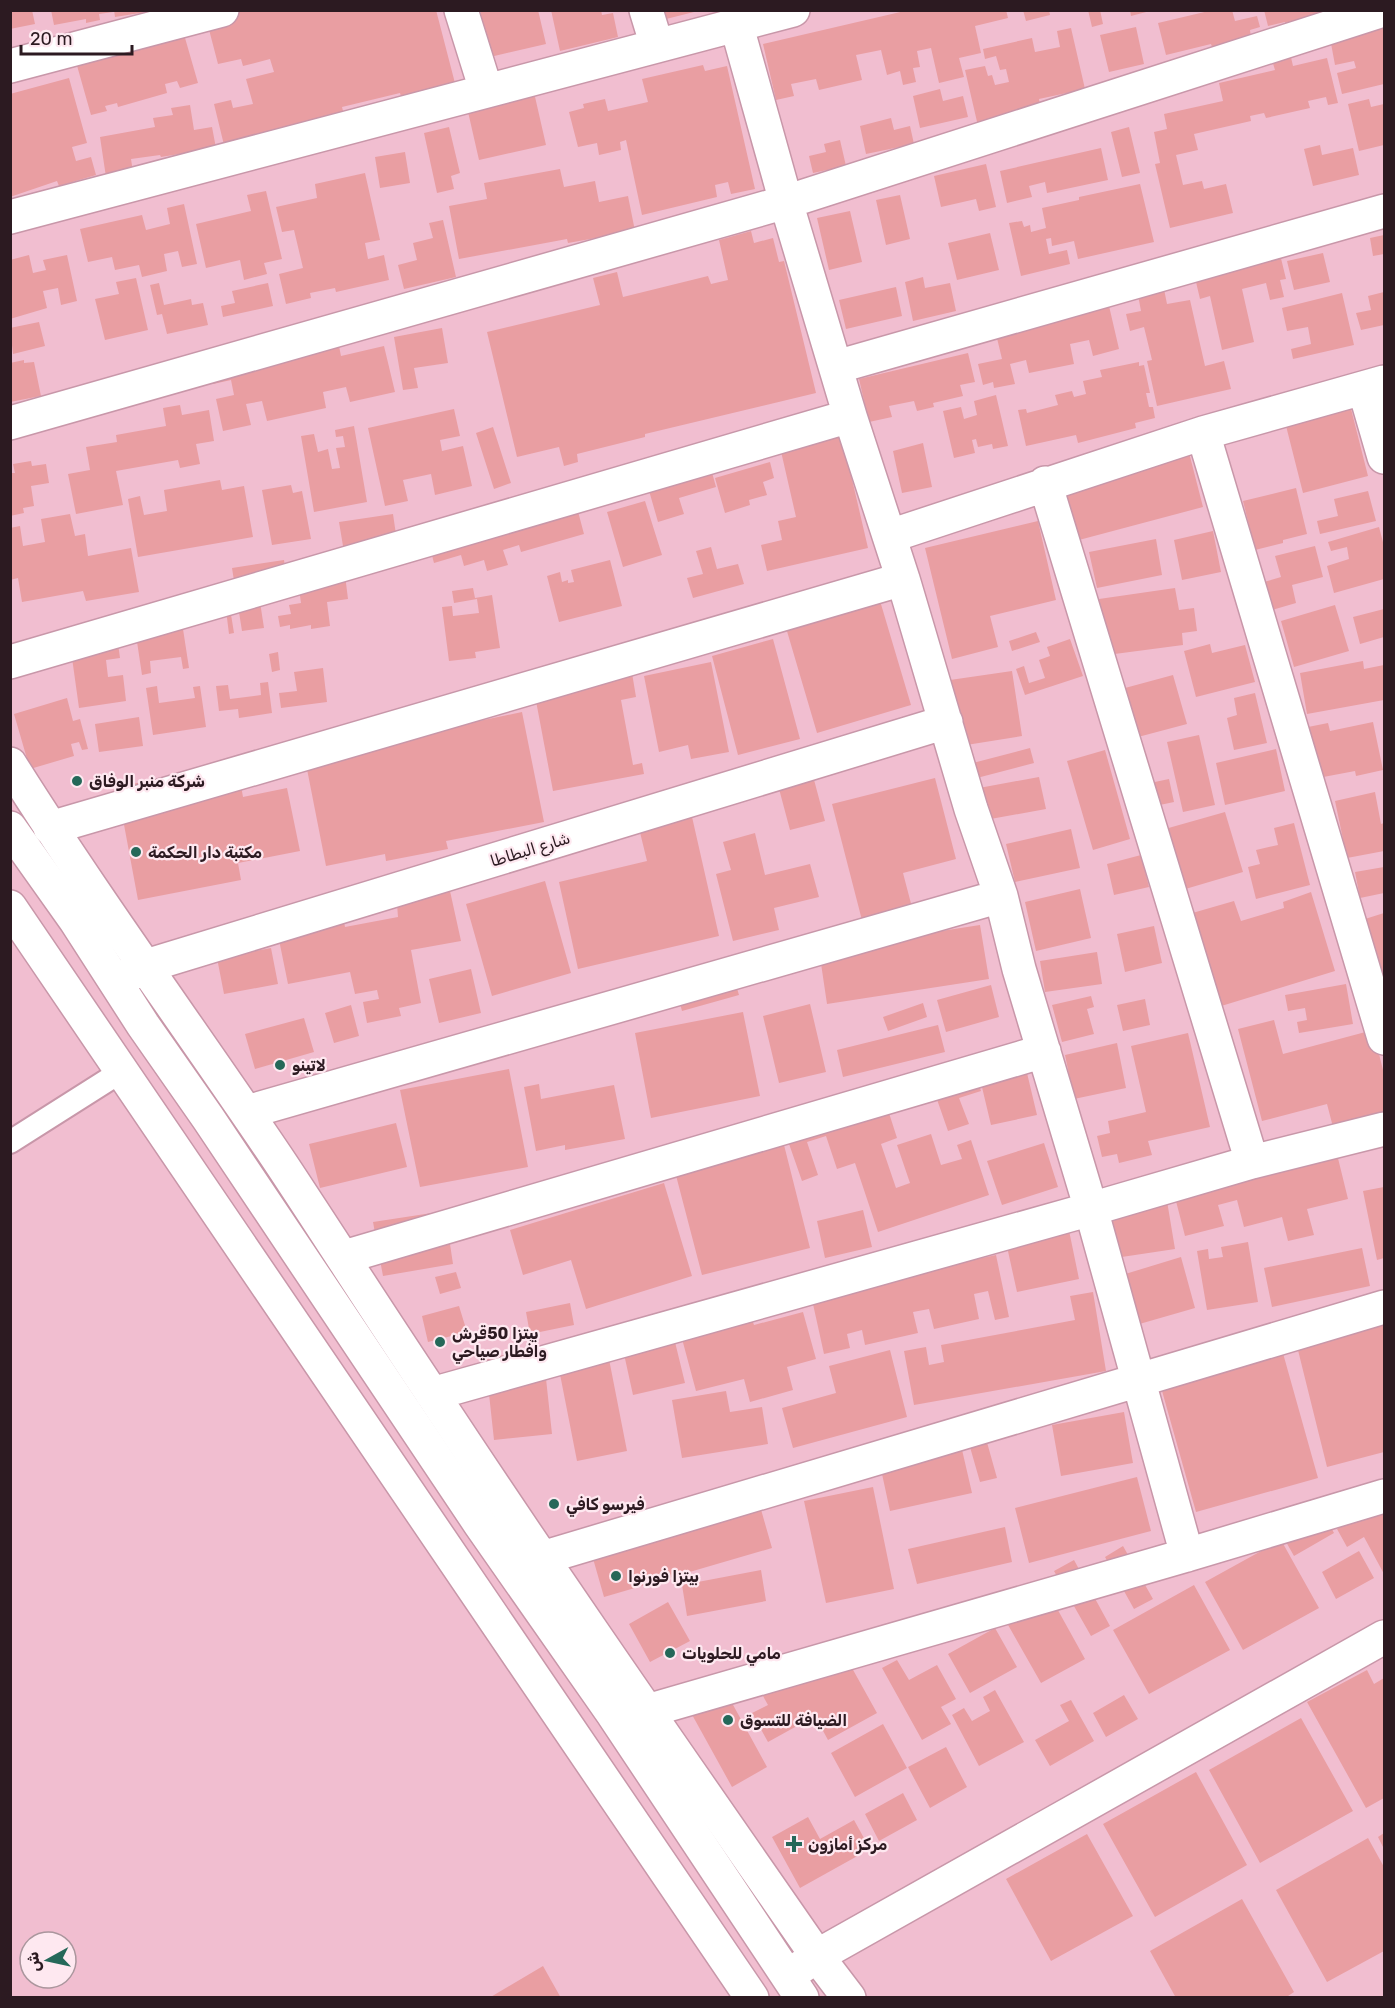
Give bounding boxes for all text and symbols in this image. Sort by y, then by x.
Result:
scale bar [21,18,132,56]
text: 20 m [30,28,72,50]
place label: شركة منبر الوفاق [89,772,205,791]
marker: شركة منبر الوفاق [70,774,84,788]
street label: شارع البطاطا [488,828,573,873]
place label: مكتبة دار الحكمة [148,843,262,862]
marker: مكتبة دار الحكمة [129,845,143,859]
place label: لاتينو [292,1056,326,1075]
marker: لاتينو [273,1058,287,1072]
place label: بيتزا 50قرش وافطار صياحي [452,1324,547,1364]
marker: بيتزا 50قرش وافطار صياحي [433,1335,447,1349]
place label: فيرسو كافي [566,1495,645,1517]
marker: فيرسو كافي [547,1497,561,1511]
place label: بيتزا فورنوا [628,1567,699,1586]
marker: بيتزا فورنوا [609,1569,623,1583]
place label: مامي للحلويات [682,1644,781,1666]
marker: مامي للحلويات [663,1646,677,1660]
place label: الضيافة للتسوق [740,1711,847,1730]
marker: الضيافة للتسوق [721,1713,735,1727]
marker: مركز أمازون [785,1835,803,1853]
place label: مركز أمازون [808,1835,887,1854]
north arrow [18,1930,78,1990]
text: ش [23,1951,44,1973]

